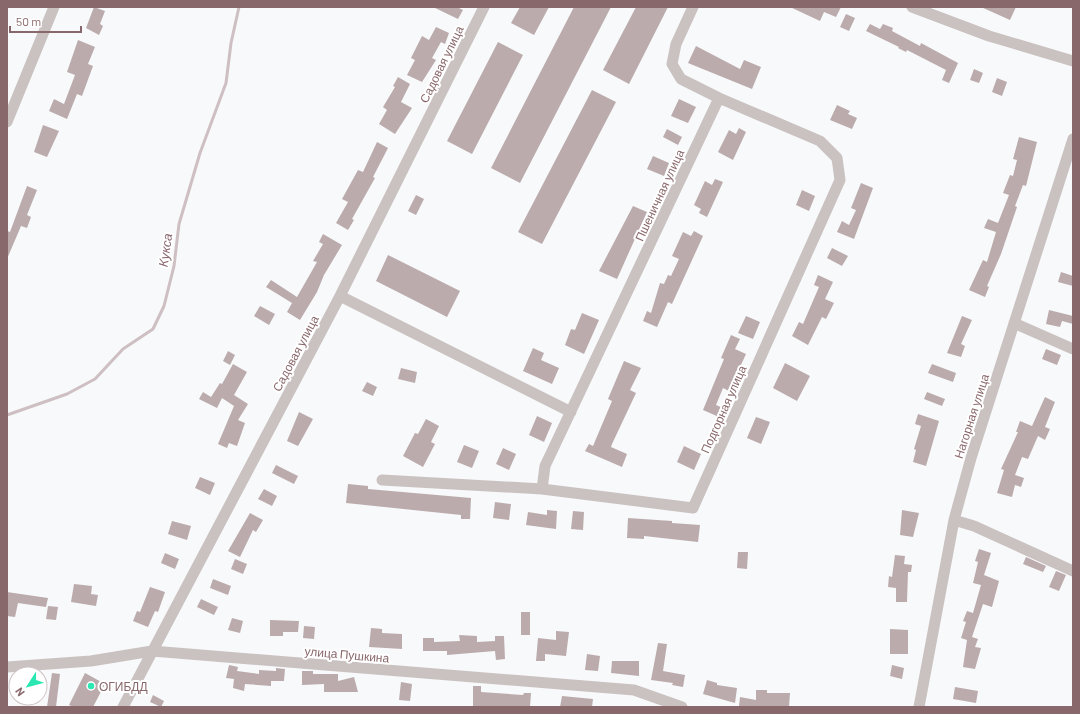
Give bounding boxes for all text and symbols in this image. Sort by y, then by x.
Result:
scale bar [10,8,81,34]
text: 50 m [16,14,41,28]
street label: Садовая улица [416,23,467,105]
street label: Пшеничная улица [632,147,687,244]
water label: Кукса [155,232,175,268]
street label: Садовая улица [269,312,322,394]
street label: Подгорная улица [697,363,750,456]
street label: Нагорная улица [951,372,992,460]
street label: улица Пушкина [304,643,390,666]
north arrow [8,666,48,706]
place label: ОГИБДД [99,679,148,694]
marker: ОГИБДД [86,681,96,691]
text: N [12,685,27,699]

